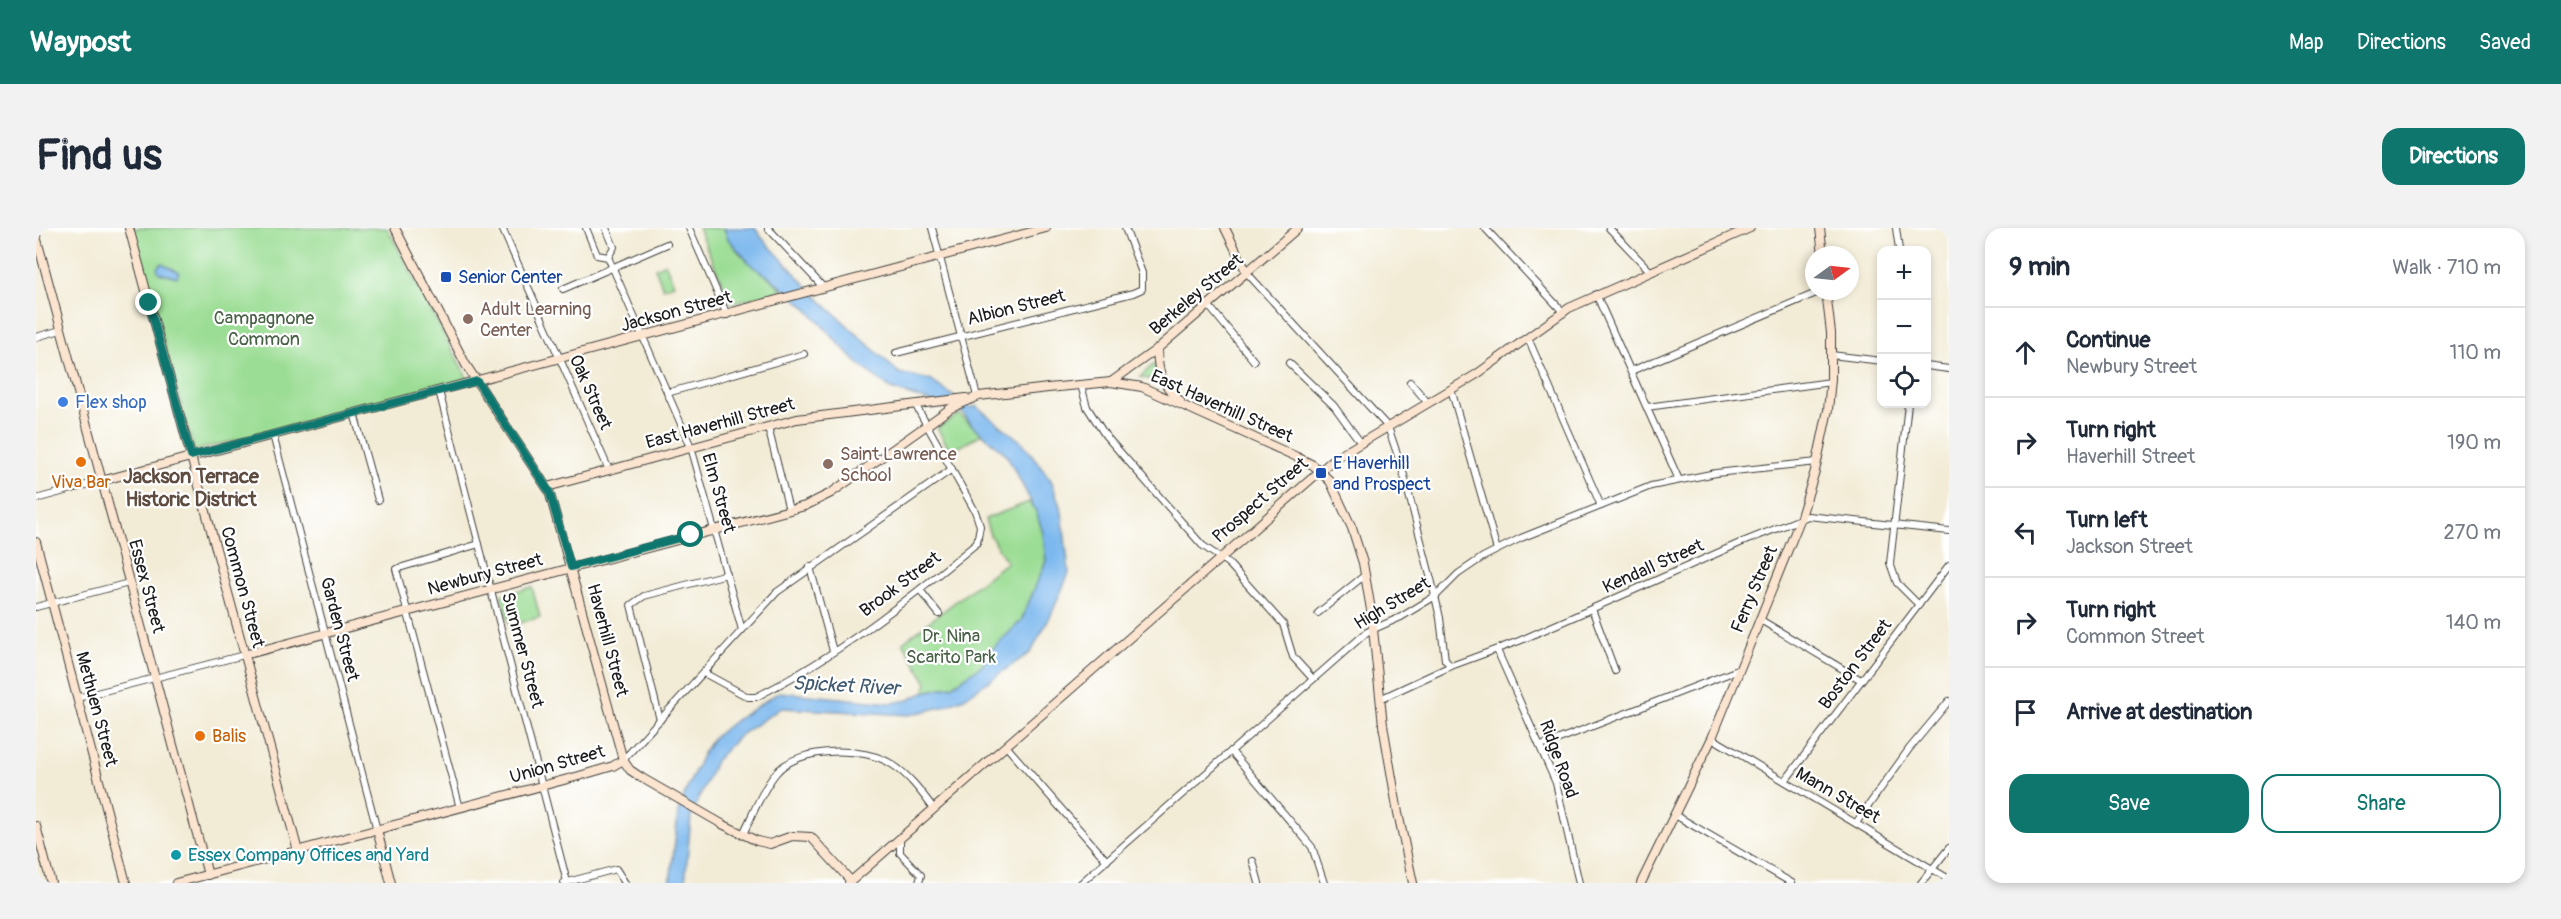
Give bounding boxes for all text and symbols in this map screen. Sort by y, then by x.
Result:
text: Waypost [30,25,131,60]
text: Map [2289,29,2324,56]
text: Directions [2357,29,2446,56]
text: Saved [2479,29,2531,56]
button: Directions [2382,128,2525,185]
text: Find us [36,130,162,182]
north arrow [1805,246,1859,300]
map controls [1877,246,1931,408]
button: + [1877,246,1931,300]
street label: Berkeley Street [1145,248,1248,340]
text: 9 min [2009,251,2070,283]
text: Walk · 710 m [2392,255,2501,280]
place label: Senior Center [458,266,563,289]
marker: Senior Center [439,270,453,284]
street label: Albion Street [965,284,1068,331]
street label: Jackson Street [618,285,735,337]
route end [135,289,161,315]
place label: Adult Learning Center [480,298,591,342]
button: − [1877,300,1931,354]
park label: Campagnone Common [214,307,314,351]
marker: Adult Learning Center [461,312,475,326]
text: Continue [2066,326,2150,354]
icon: ahead [2009,336,2042,369]
text: 110 m [2450,340,2501,365]
street label: Oak Street [564,351,618,434]
button: locate [1877,354,1931,408]
text: Newbury Street [2066,354,2197,379]
street label: East Haverhill Street [1147,365,1297,448]
place label: Flex shop [75,391,147,414]
street label: East Haverhill Street [643,392,798,454]
marker: Flex shop [56,395,70,409]
text: Turn right [2066,416,2156,444]
icon: right [2009,426,2042,459]
text: 190 m [2447,430,2501,455]
place label: Saint Lawrence School [840,443,957,487]
text: Haverhill Street [2066,444,2195,469]
street label: Elm Street [696,450,741,537]
street label: Prospect Street [1208,452,1314,548]
place label: E Haverhill and Prospect [1333,452,1432,496]
marker: Viva Bar [74,455,88,469]
marker: Saint Lawrence School [821,457,835,471]
district label: Jackson Terrace Historic District [123,464,260,512]
marker: E Haverhill and Prospect [1314,466,1328,480]
place label: Viva Bar [51,471,112,494]
text: Turn left [2066,506,2148,534]
icon: left [2009,516,2042,549]
text: 270 m [2443,520,2501,545]
route start [677,521,703,547]
street label: Common Street [215,524,270,651]
street label: Kendall Street [1599,534,1708,599]
text: Jackson Street [2066,534,2193,559]
street label: Essex Street [123,537,170,636]
street label: Ferry Street [1726,541,1783,636]
street label: Brook Street [855,546,946,622]
street label: Newbury Street [425,548,546,601]
street label: High Street [1350,571,1435,635]
street label: Garden Street [315,575,365,684]
street label: Haverhill Street [581,581,634,700]
street label: Summer Street [496,590,549,711]
text: Turn right [2066,596,2156,624]
icon: right [2009,606,2042,639]
text: 140 m [2446,610,2501,635]
street label: Boston Street [1814,614,1897,714]
text: Common Street [2066,624,2204,649]
park label: Dr. Nina Scarito Park [906,625,996,669]
street label: Methuen Street [70,649,123,770]
water label: Spicket River [792,670,903,701]
icon: arrive [2009,696,2042,729]
text: Arrive at destination [2066,698,2252,726]
street label: Ridge Road [1534,717,1583,801]
place label: Balis [212,725,246,748]
marker: Balis [193,729,207,743]
street label: Union Street [507,740,608,789]
street label: Mann Street [1791,762,1885,829]
button: Save [2009,774,2249,833]
button: Share [2261,774,2501,833]
place label: Essex Company Offices and Yard [188,844,429,867]
marker: Essex Company Offices and Yard [169,848,183,862]

